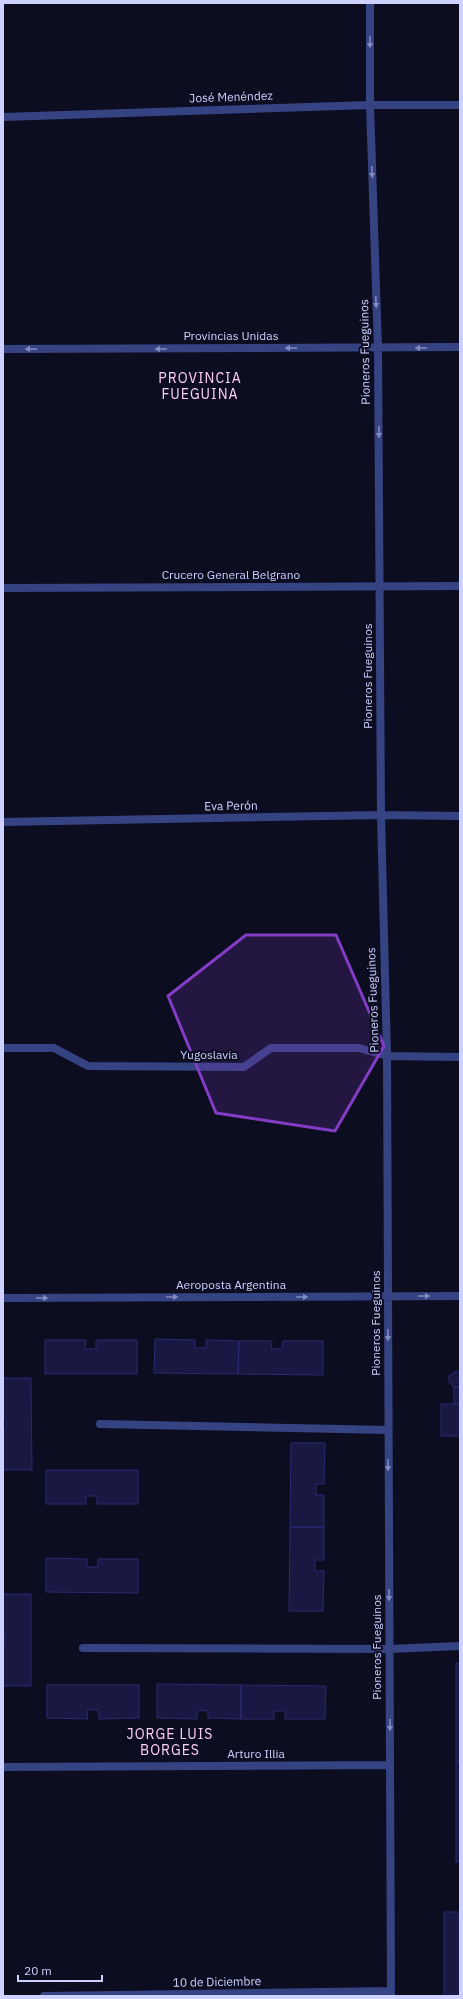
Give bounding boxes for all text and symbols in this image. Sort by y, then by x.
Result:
one-way arrow [367,36,373,49]
street label: José Menéndez [189,88,274,105]
one-way arrow [369,166,376,178]
one-way arrow [373,296,380,308]
street label: Pioneros Fueguinos [356,299,373,405]
street label: Provincias Unidas [183,328,279,343]
one-way arrow [284,345,297,351]
one-way arrow [414,345,427,351]
one-way arrow [24,346,37,352]
one-way arrow [154,346,167,352]
district label: PROVINCIA FUEGUINA [158,369,242,403]
one-way arrow [375,426,382,438]
street label: Crucero General Belgrano [162,567,301,582]
street label: Pioneros Fueguinos [360,623,375,729]
street label: Eva Perón [204,798,258,813]
street label: Pioneros Fueguinos [363,947,382,1053]
street label: Yugoslavia [180,1047,238,1062]
street label: Pioneros Fueguinos [368,1270,383,1376]
street label: Aeroposta Argentina [176,1277,287,1292]
one-way arrow [418,1293,431,1299]
one-way arrow [166,1294,179,1300]
one-way arrow [296,1294,309,1300]
one-way arrow [36,1295,49,1301]
one-way arrow [385,1329,391,1342]
one-way arrow [385,1459,391,1472]
one-way arrow [386,1589,392,1602]
street label: Pioneros Fueguinos [369,1594,384,1700]
one-way arrow [387,1719,393,1732]
district label: JORGE LUIS BORGES [127,1725,213,1759]
street label: Arturo Illia [227,1746,285,1761]
scale bar [18,1957,102,1983]
text: 20 m [24,1963,52,1978]
street label: 10 de Diciembre [173,1973,262,1990]

